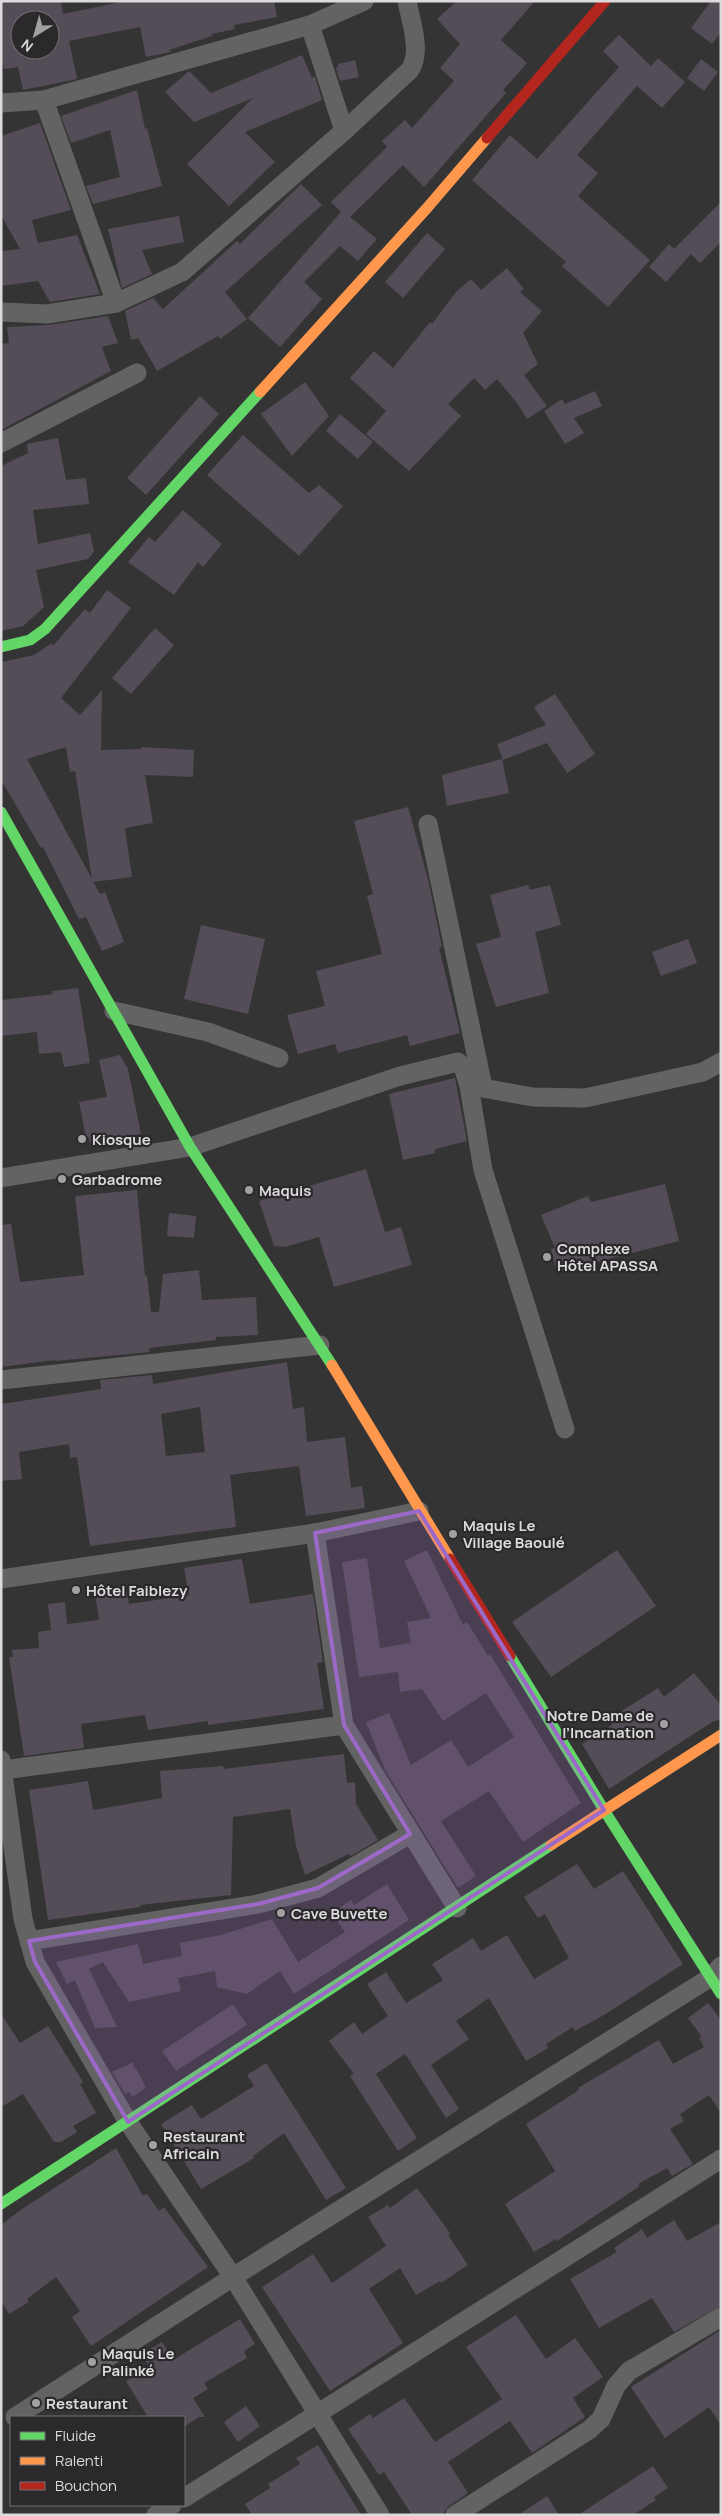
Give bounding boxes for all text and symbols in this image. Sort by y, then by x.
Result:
north arrow [10,10,60,60]
text: N [17,35,37,56]
place label: Kiosque [92,1129,151,1150]
marker: Kiosque [76,1133,88,1145]
place label: Garbadrome [72,1169,162,1190]
marker: Garbadrome [56,1173,68,1185]
place label: Maquis [259,1180,311,1201]
marker: Maquis [243,1184,255,1196]
place label: Complexe Hôtel APASSA [557,1238,658,1276]
marker: Complexe Hôtel APASSA [541,1251,553,1263]
place label: Maquis Le Village Baoulé [463,1515,565,1553]
marker: Maquis Le Village Baoulé [447,1528,459,1540]
place label: Hôtel Faiblezy [86,1580,188,1601]
marker: Hôtel Faiblezy [70,1584,82,1596]
place label: Notre Dame de l’Incarnation [547,1705,654,1743]
marker: Notre Dame de l’Incarnation [658,1718,670,1730]
place label: Cave Buvette [291,1903,387,1924]
marker: Cave Buvette [275,1907,287,1919]
place label: Restaurant Africain [163,2126,245,2164]
marker: Restaurant Africain [147,2139,159,2151]
place label: Maquis Le Palinké [102,2343,174,2381]
marker: Maquis Le Palinké [86,2356,98,2368]
place label: Restaurant [46,2393,128,2414]
marker: Restaurant [30,2397,42,2409]
legend [10,2416,185,2506]
text: Fluide [55,2425,96,2446]
text: Ralenti [55,2450,103,2471]
text: Bouchon [55,2475,117,2496]

